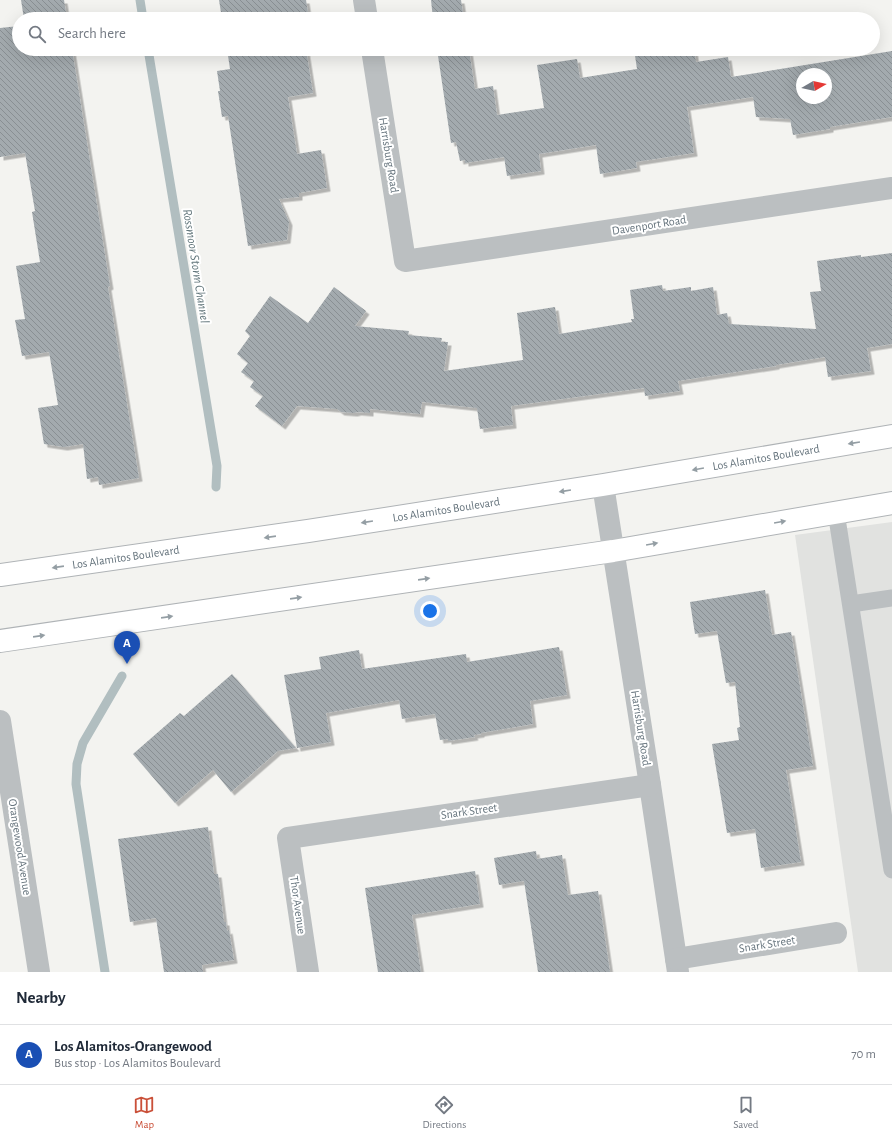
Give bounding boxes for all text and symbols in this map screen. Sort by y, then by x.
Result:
search box [12,12,880,56]
icon: search [26,23,48,45]
text: Search here [58,26,126,41]
north arrow [796,68,832,104]
street label: Harrisburg Road [377,116,401,194]
water label: Rossmoor Storm Channel [180,208,211,324]
street label: Davenport Road [611,213,687,237]
one-way arrow [847,440,860,446]
street label: Los Alamitos Boulevard [712,442,820,472]
one-way arrow [692,466,704,472]
one-way arrow [558,488,571,494]
street label: Los Alamitos Boulevard [392,495,501,524]
one-way arrow [361,519,373,525]
one-way arrow [774,519,786,525]
one-way arrow [264,534,276,540]
one-way arrow [646,541,658,547]
street label: Los Alamitos Boulevard [71,543,180,571]
one-way arrow [52,564,64,570]
one-way arrow [418,576,430,582]
one-way arrow [290,595,302,601]
your location [420,601,440,621]
one-way arrow [161,614,173,620]
pin: A [114,631,140,664]
one-way arrow [33,633,45,639]
street label: Harrisburg Road [629,689,653,767]
street label: Orangewood Avenue [6,798,34,896]
street label: Snark Street [440,801,498,821]
street label: Thor Avenue [288,875,308,935]
street label: Snark Street [738,934,796,954]
text: Nearby [16,989,66,1006]
text: Los Alamitos-Orangewood [54,1039,212,1054]
text: A [25,1048,33,1061]
text: 70 m [851,1048,876,1061]
text: Bus stop · Los Alamitos Boulevard [54,1057,221,1070]
tab: Map [133,1094,155,1131]
tab: Directions [422,1094,466,1131]
tab: Saved [733,1094,758,1131]

